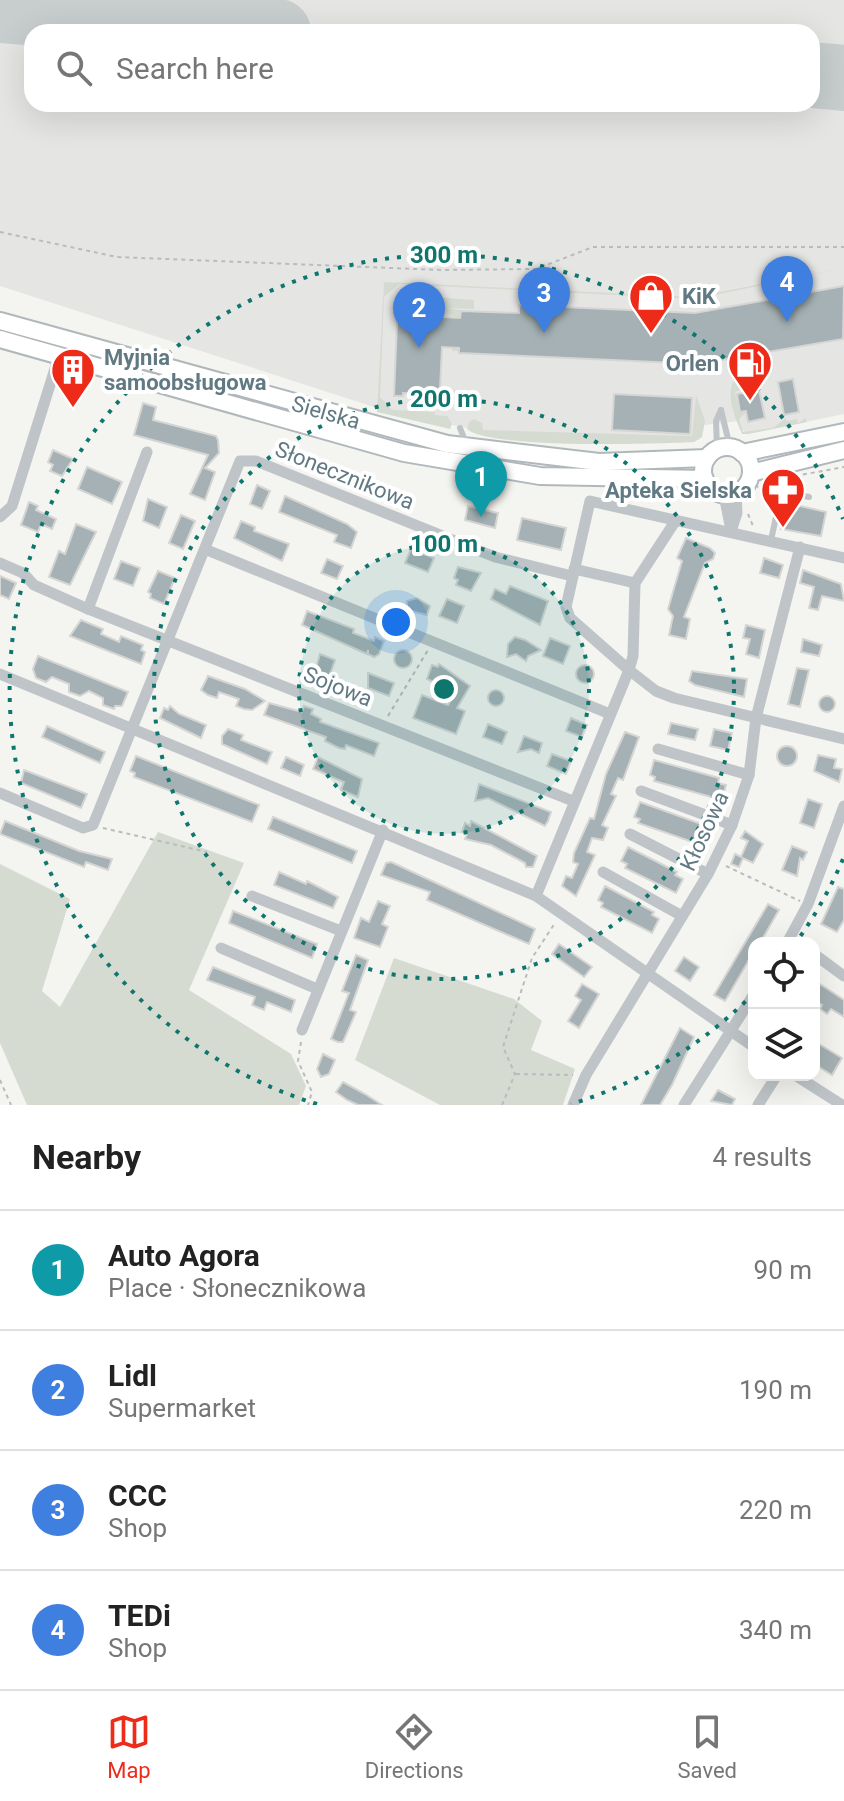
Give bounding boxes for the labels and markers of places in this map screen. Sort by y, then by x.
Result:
pin: 4 [761,256,813,322]
pin: 3 [518,267,570,333]
shop icon: KiK [627,272,675,335]
pin: 2 [393,282,445,348]
place label: KiK [682,284,717,309]
fuel station icon: Orlen [726,339,774,402]
place label: Myjnia samoobsługowa [104,345,267,395]
building icon: Myjnia samoobsługowa [49,346,97,409]
place label: Orlen [666,351,719,376]
pin: 1 [455,451,507,517]
pharmacy icon: Apteka Sielska [759,466,807,529]
place label: Apteka Sielska [605,478,752,503]
centre of rings [430,675,458,703]

